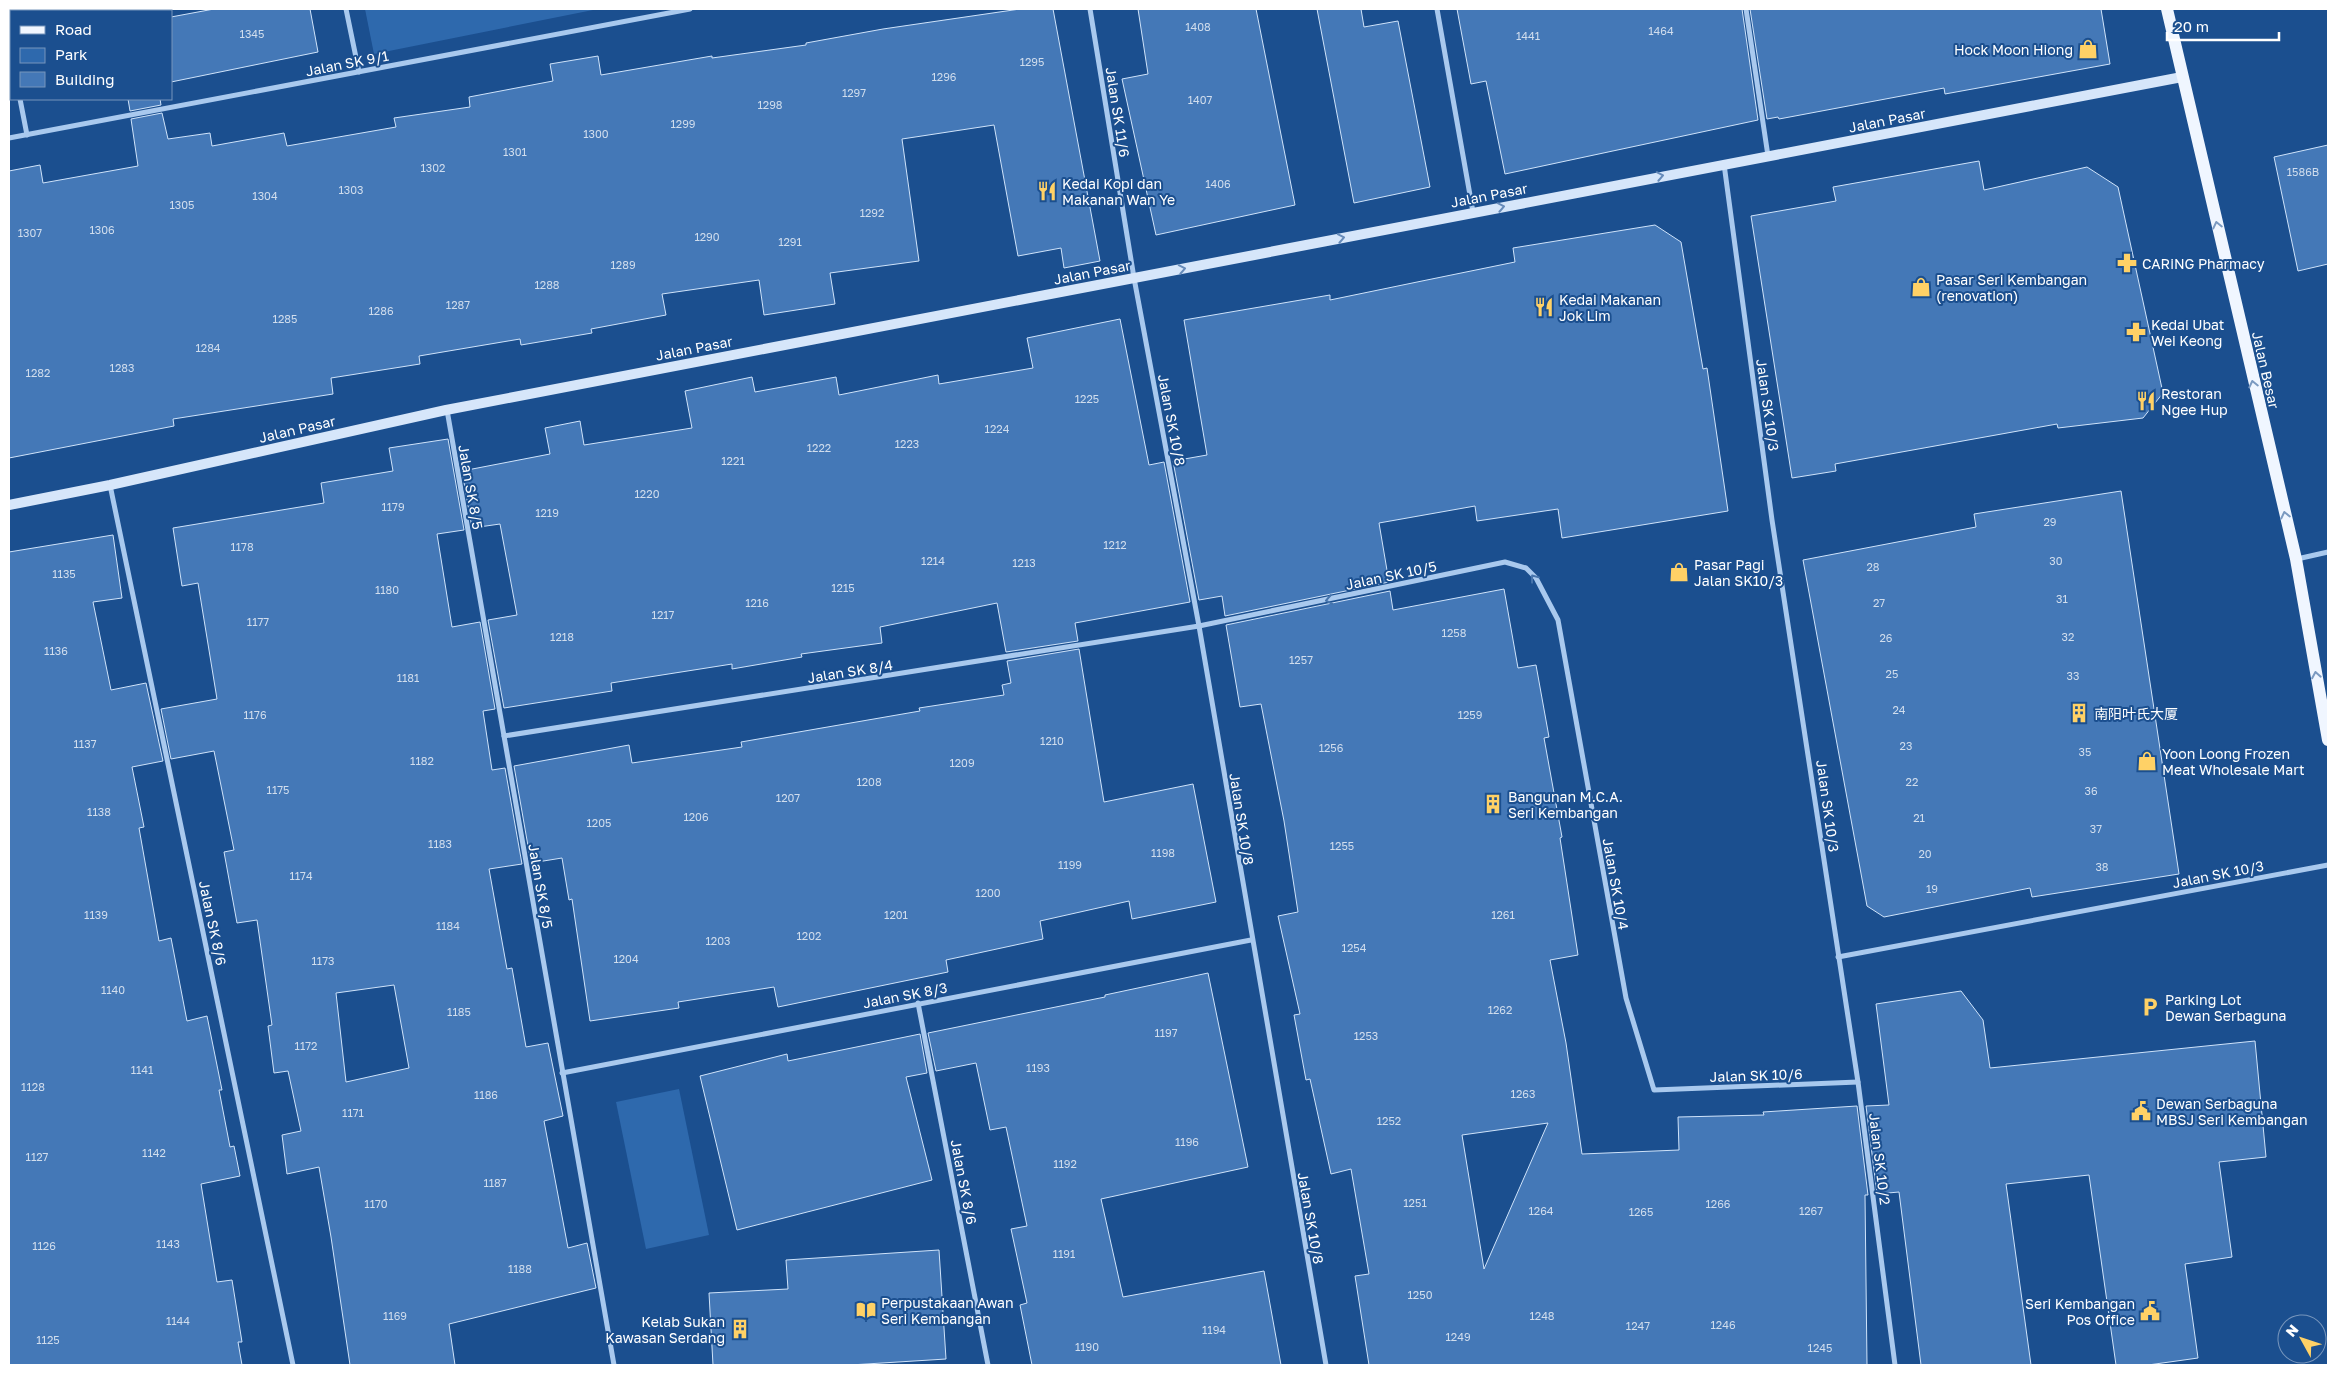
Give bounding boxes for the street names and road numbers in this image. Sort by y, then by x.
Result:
street label: Jalan SK 9/1 [304,47,390,79]
street label: Jalan SK 11/6 [1102,66,1134,158]
street label: Jalan Pasar [1847,104,1927,136]
street label: Jalan Pasar [1449,179,1529,211]
street label: Jalan Pasar [1052,256,1132,288]
street label: Jalan Besar [2249,330,2283,411]
street label: Jalan Pasar [654,332,734,364]
street label: Jalan SK 10/3 [1753,358,1783,452]
street label: Jalan SK 10/8 [1155,373,1189,467]
street label: Jalan Pasar [257,412,337,446]
street label: Jalan SK 8/5 [455,443,487,531]
street label: Jalan SK 10/5 [1344,557,1438,593]
street label: Jalan SK 8/4 [806,656,894,686]
street label: Jalan SK 10/3 [1813,759,1843,853]
street label: Jalan SK 10/8 [1226,772,1258,866]
street label: Jalan SK 10/4 [1600,837,1632,931]
street label: Jalan SK 8/5 [525,842,557,930]
street label: Jalan SK 10/3 [2171,857,2265,891]
street label: Jalan SK 8/6 [196,879,230,967]
street label: Jalan SK 8/3 [861,978,949,1012]
street label: Jalan SK 10/6 [1709,1065,1803,1085]
street label: Jalan SK 10/2 [1866,1112,1894,1206]
street label: Jalan SK 8/6 [947,1138,981,1226]
street label: Jalan SK 10/8 [1295,1171,1327,1265]

